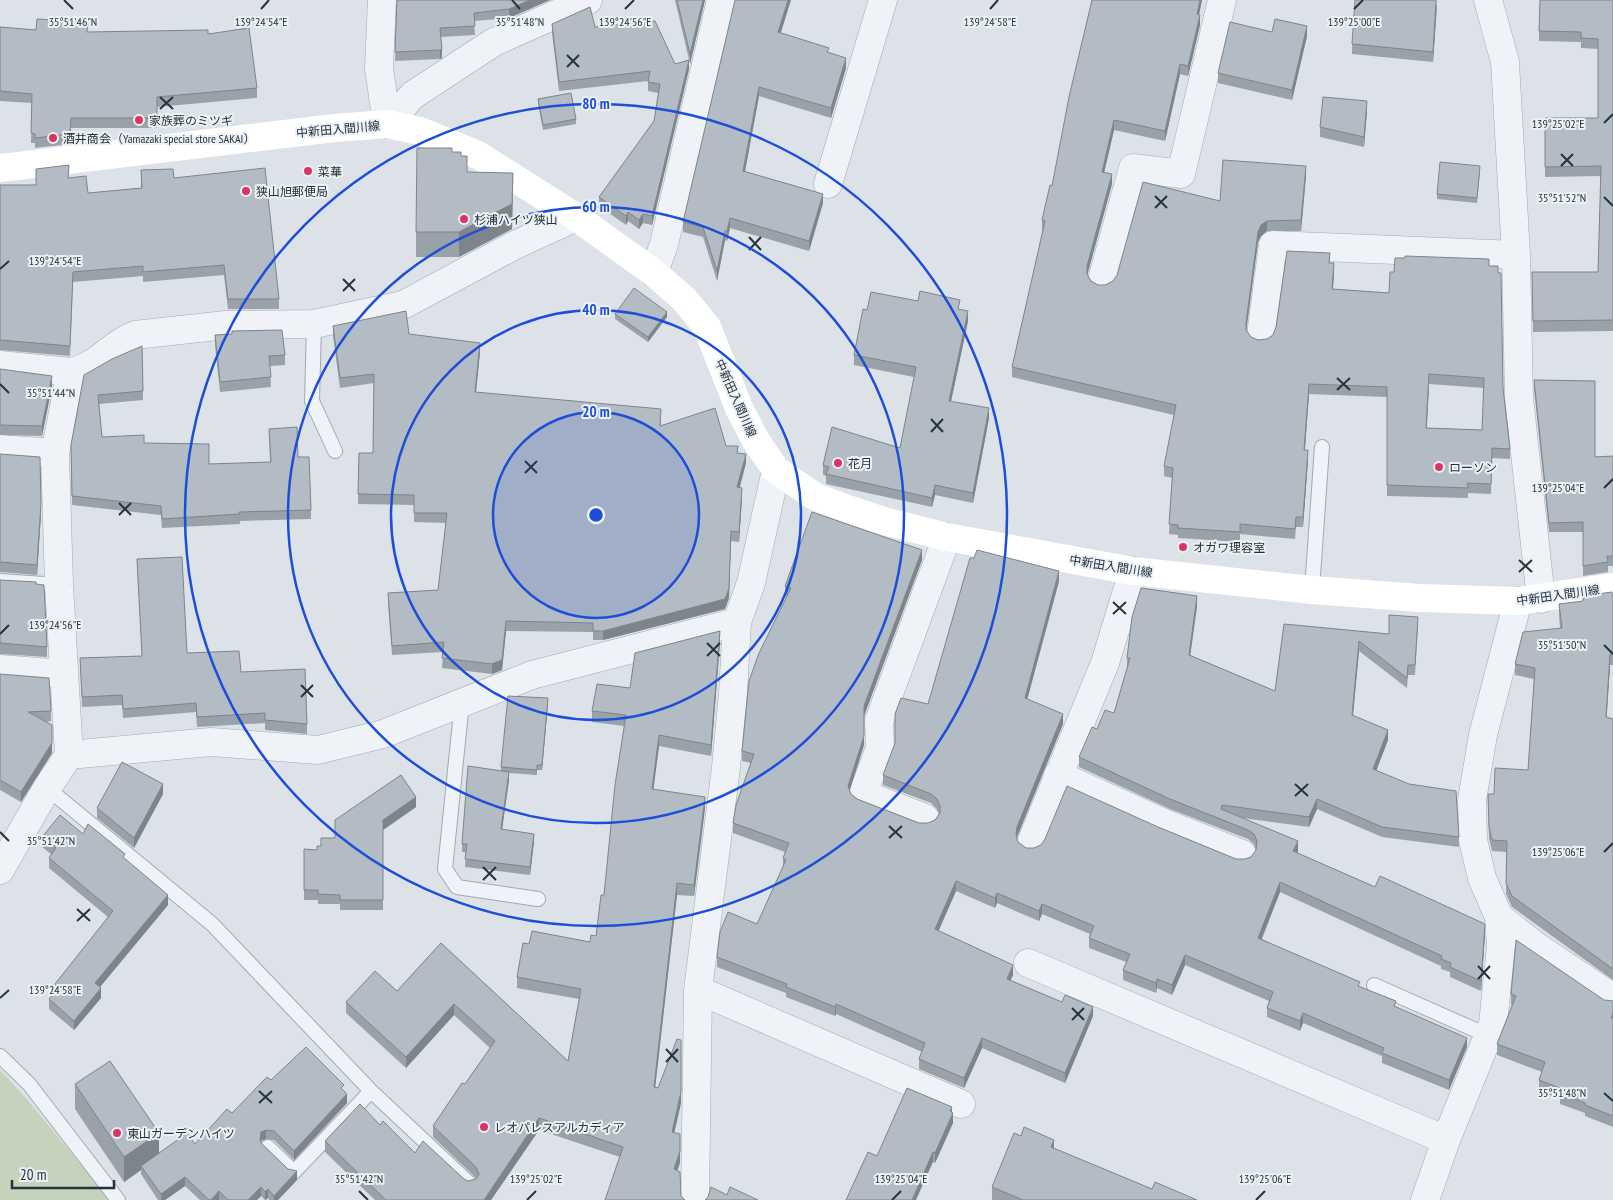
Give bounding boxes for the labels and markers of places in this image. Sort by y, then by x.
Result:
place label: 家族葬のミツギ [149,113,233,128]
marker: 家族葬のミツギ [133,114,145,126]
place label: 酒井商会（Yamazaki special store SAKAI） [63,131,255,146]
marker: 酒井商会（Yamazaki special store SAKAI） [47,132,59,144]
place label: 菜華 [318,164,342,179]
marker: 菜華 [302,165,314,177]
place label: 狭山旭郵便局 [256,184,328,199]
marker: 狭山旭郵便局 [240,185,252,197]
place label: 杉浦ハイツ狭山 [474,212,558,227]
marker: 杉浦ハイツ狭山 [458,213,470,225]
place label: 花月 [848,456,872,471]
marker: 花月 [832,457,844,469]
place label: ローソン [1449,460,1497,475]
marker: ローソン [1433,461,1445,473]
centre of rings [587,506,605,524]
place label: オガワ理容室 [1193,540,1265,555]
marker: オガワ理容室 [1177,541,1189,553]
place label: レオパレスアルカディア [494,1120,625,1135]
marker: レオパレスアルカディア [478,1121,490,1133]
place label: 東山ガーデンハイツ [127,1126,235,1141]
marker: 東山ガーデンハイツ [111,1127,123,1139]

